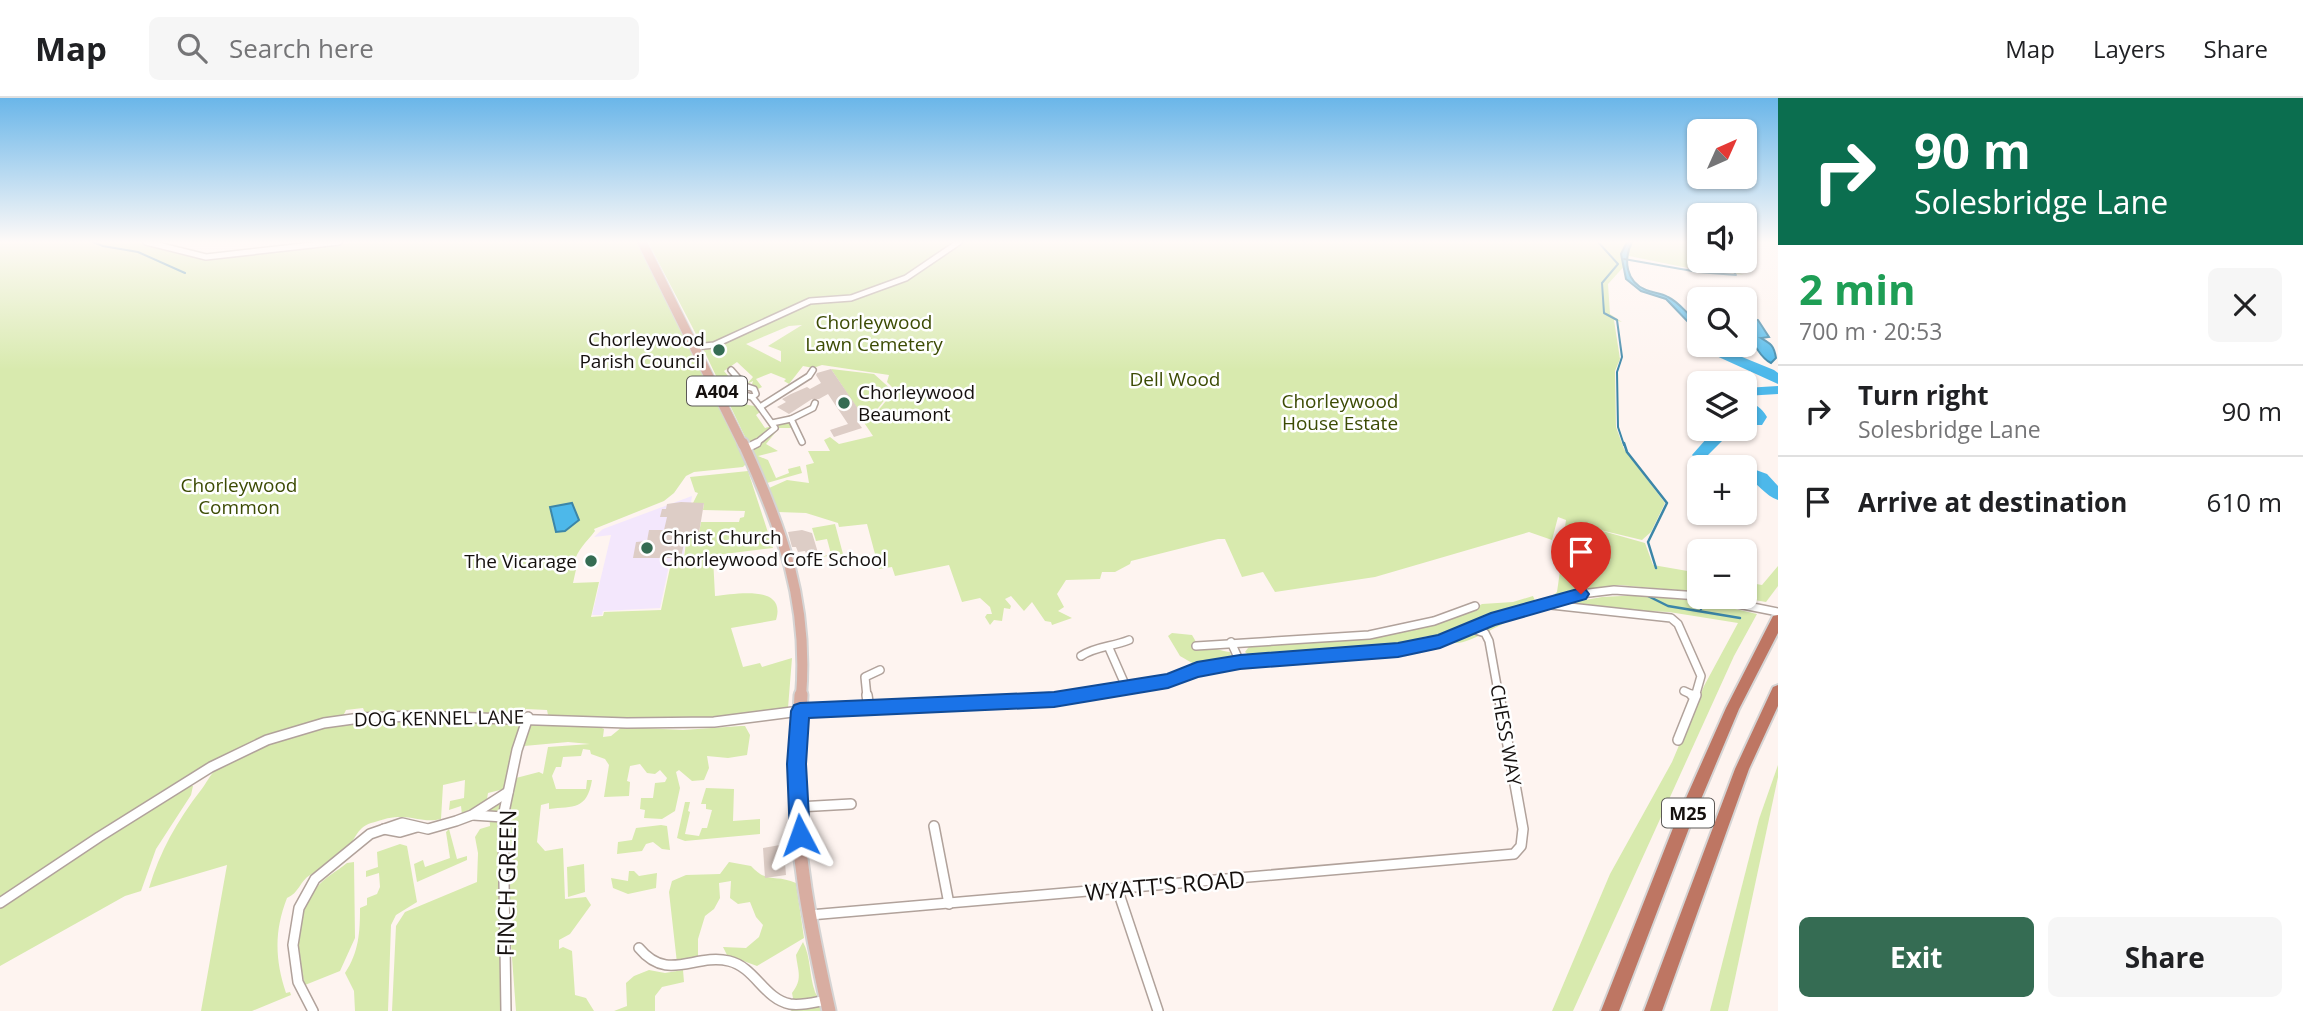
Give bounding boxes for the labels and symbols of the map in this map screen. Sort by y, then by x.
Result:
north arrow [1687,119,1757,189]
park label: Chorleywood Lawn Cemetery [805,309,943,357]
place label: Chorleywood Parish Council [579,326,705,374]
marker: Chorleywood Parish Council [711,342,727,358]
park label: Dell Wood [1129,366,1221,392]
road number: A404 [687,376,747,405]
place label: Chorleywood Beaumont [858,379,975,427]
park label: Chorleywood House Estate [1281,388,1399,436]
marker: Chorleywood Beaumont [836,395,852,411]
park label: Chorleywood Common [180,472,298,520]
pin [1551,522,1611,594]
place label: Christ Church Chorleywood CofE School [661,524,887,572]
marker: Christ Church Chorleywood CofE School [639,540,655,556]
place label: The Vicarage [464,548,577,574]
marker: The Vicarage [583,553,599,569]
street label: CHESS WAY [1484,682,1528,788]
street label: DOG KENNEL LANE [354,704,524,732]
position arrow [763,798,837,872]
road number: M25 [1662,798,1714,828]
street label: FINCH GREEN [489,809,523,957]
street label: WYATT'S ROAD [1083,862,1247,908]

